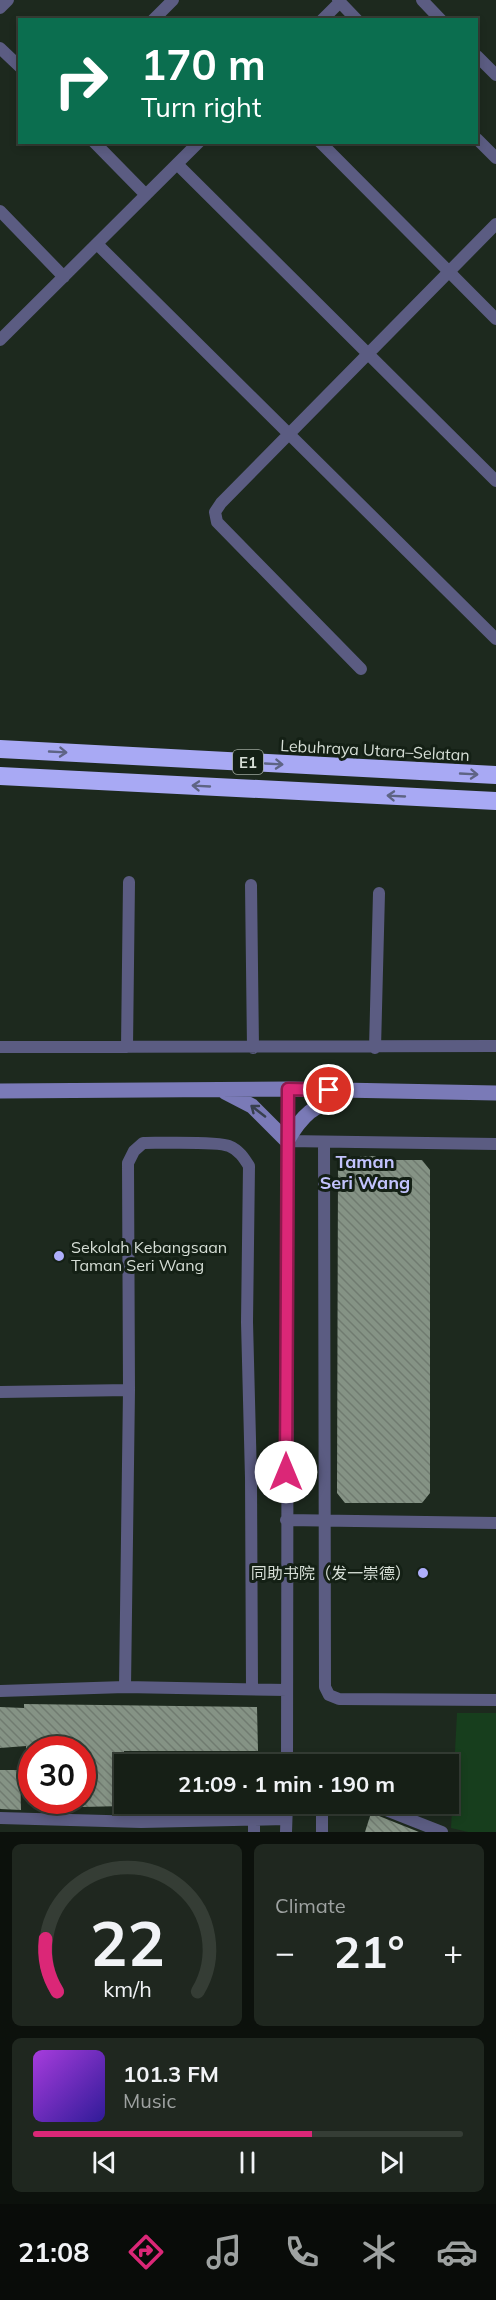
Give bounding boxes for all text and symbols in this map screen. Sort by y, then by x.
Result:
text: 170 m [141,38,266,91]
icon: right [42,42,120,120]
text: Turn right [141,90,261,124]
street label: Lebuhraya Utara–Selatan [280,735,470,765]
one-way arrow [48,747,68,758]
road number: E1 [233,750,263,774]
one-way arrow [264,758,284,769]
one-way arrow [458,769,478,780]
one-way arrow [191,781,211,792]
one-way arrow [386,791,406,802]
pin [303,1064,354,1115]
icon: arrive [312,1073,345,1106]
one-way arrow [250,1105,266,1118]
district label: Taman Seri Wang [320,1150,410,1194]
place label: Sekolah Kebangsaan Taman Seri Wang [71,1237,227,1275]
marker: Sekolah Kebangsaan Taman Seri Wang [52,1249,66,1263]
position arrow [254,1440,318,1504]
place label: 同助书院（发一崇德） [251,1563,411,1583]
marker: 同助书院（发一崇德） [416,1566,430,1580]
speed limit sign: 30 [18,1736,96,1814]
text: 21:09 · 1 min · 190 m [178,1770,395,1798]
text: Climate [275,1893,346,1918]
text: 22 [90,1903,164,1982]
text: 21° [333,1923,405,1979]
text: − [275,1931,295,1972]
text: + [443,1931,463,1972]
text: km/h [103,1975,151,2002]
text: 101.3 FM [123,2060,219,2088]
text: Music [123,2088,176,2113]
icon: previous [88,2146,121,2179]
icon: pause [231,2146,264,2179]
icon: next [375,2146,408,2179]
icon: directions [125,2231,167,2273]
icon: music [203,2231,245,2273]
icon: phone [281,2231,323,2273]
icon: climate [358,2231,400,2273]
icon: car [436,2231,478,2273]
text: 21:08 [18,2235,89,2269]

